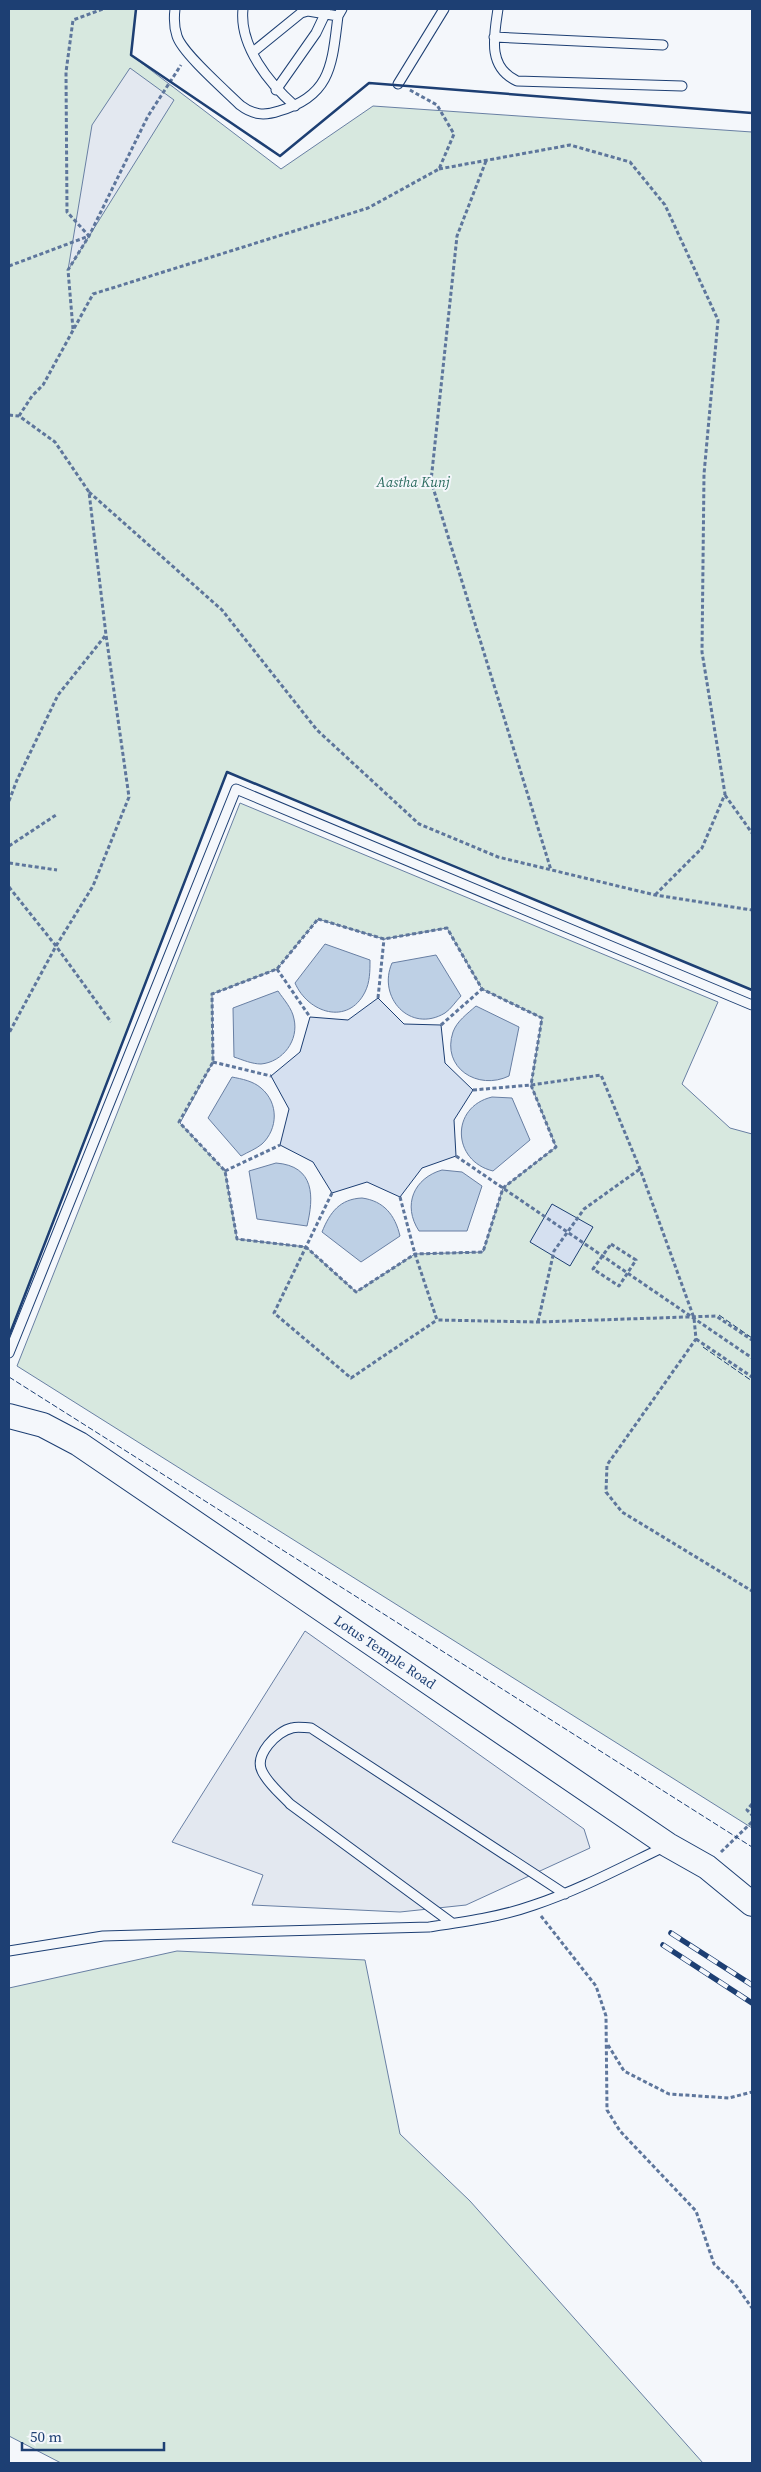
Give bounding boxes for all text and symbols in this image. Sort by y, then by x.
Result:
park label: Aastha Kunj [376,472,450,492]
street label: Lotus Temple Road [330,1610,440,1694]
scale bar [22,2420,165,2452]
text: 50 m [30,2426,62,2447]

